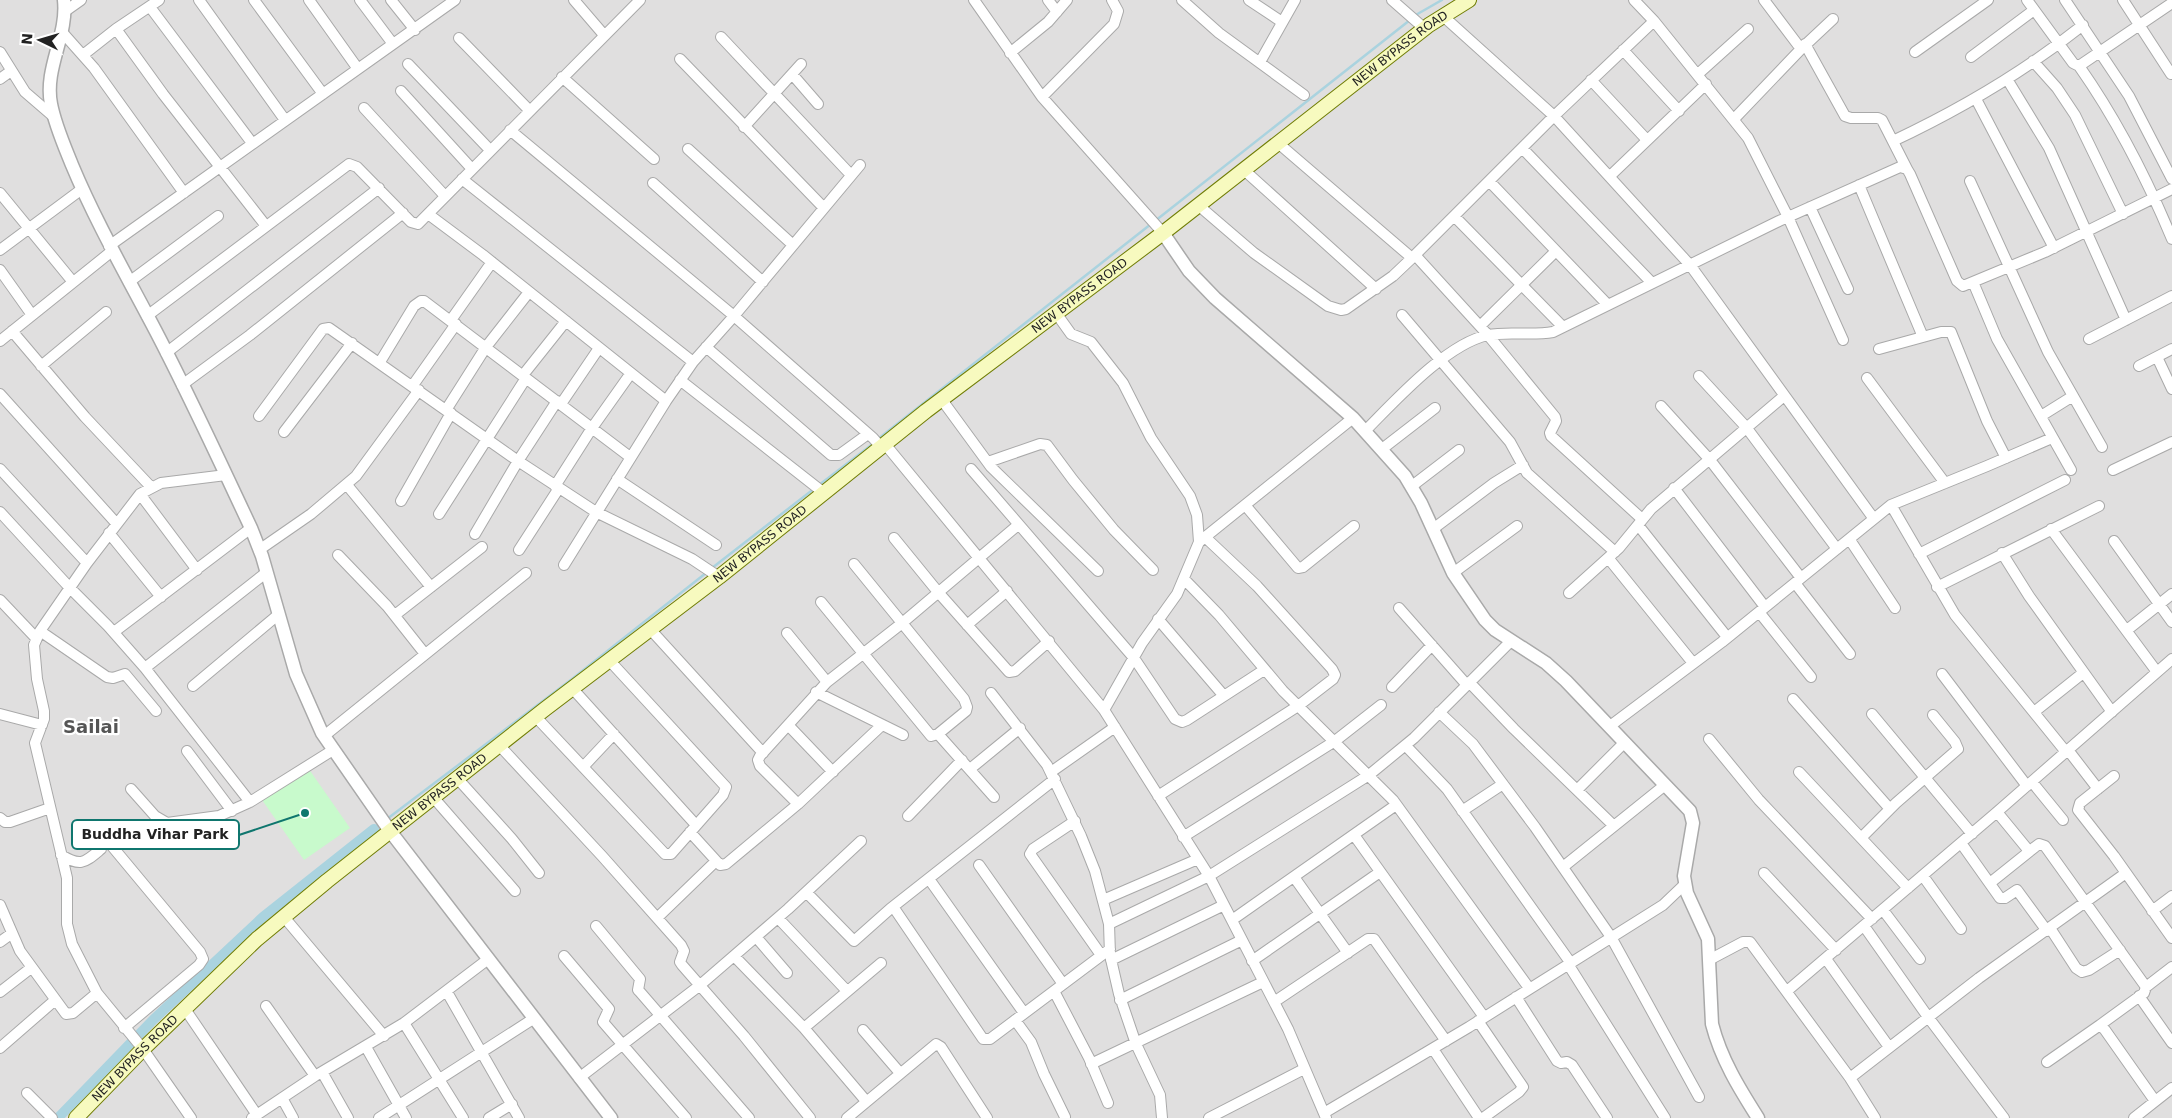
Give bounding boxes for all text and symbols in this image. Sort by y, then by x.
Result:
street label: NEW BYPASS ROAD [1350,8,1451,89]
north arrow [15,15,65,65]
text: N [19,32,36,45]
street label: NEW BYPASS ROAD [1029,255,1130,336]
street label: NEW BYPASS ROAD [710,502,810,586]
district label: Sailai [63,716,119,737]
street label: NEW BYPASS ROAD [390,751,490,834]
callout: Buddha Vihar Park [72,820,239,849]
text: Buddha Vihar Park [81,826,229,842]
street label: NEW BYPASS ROAD [89,1012,181,1104]

